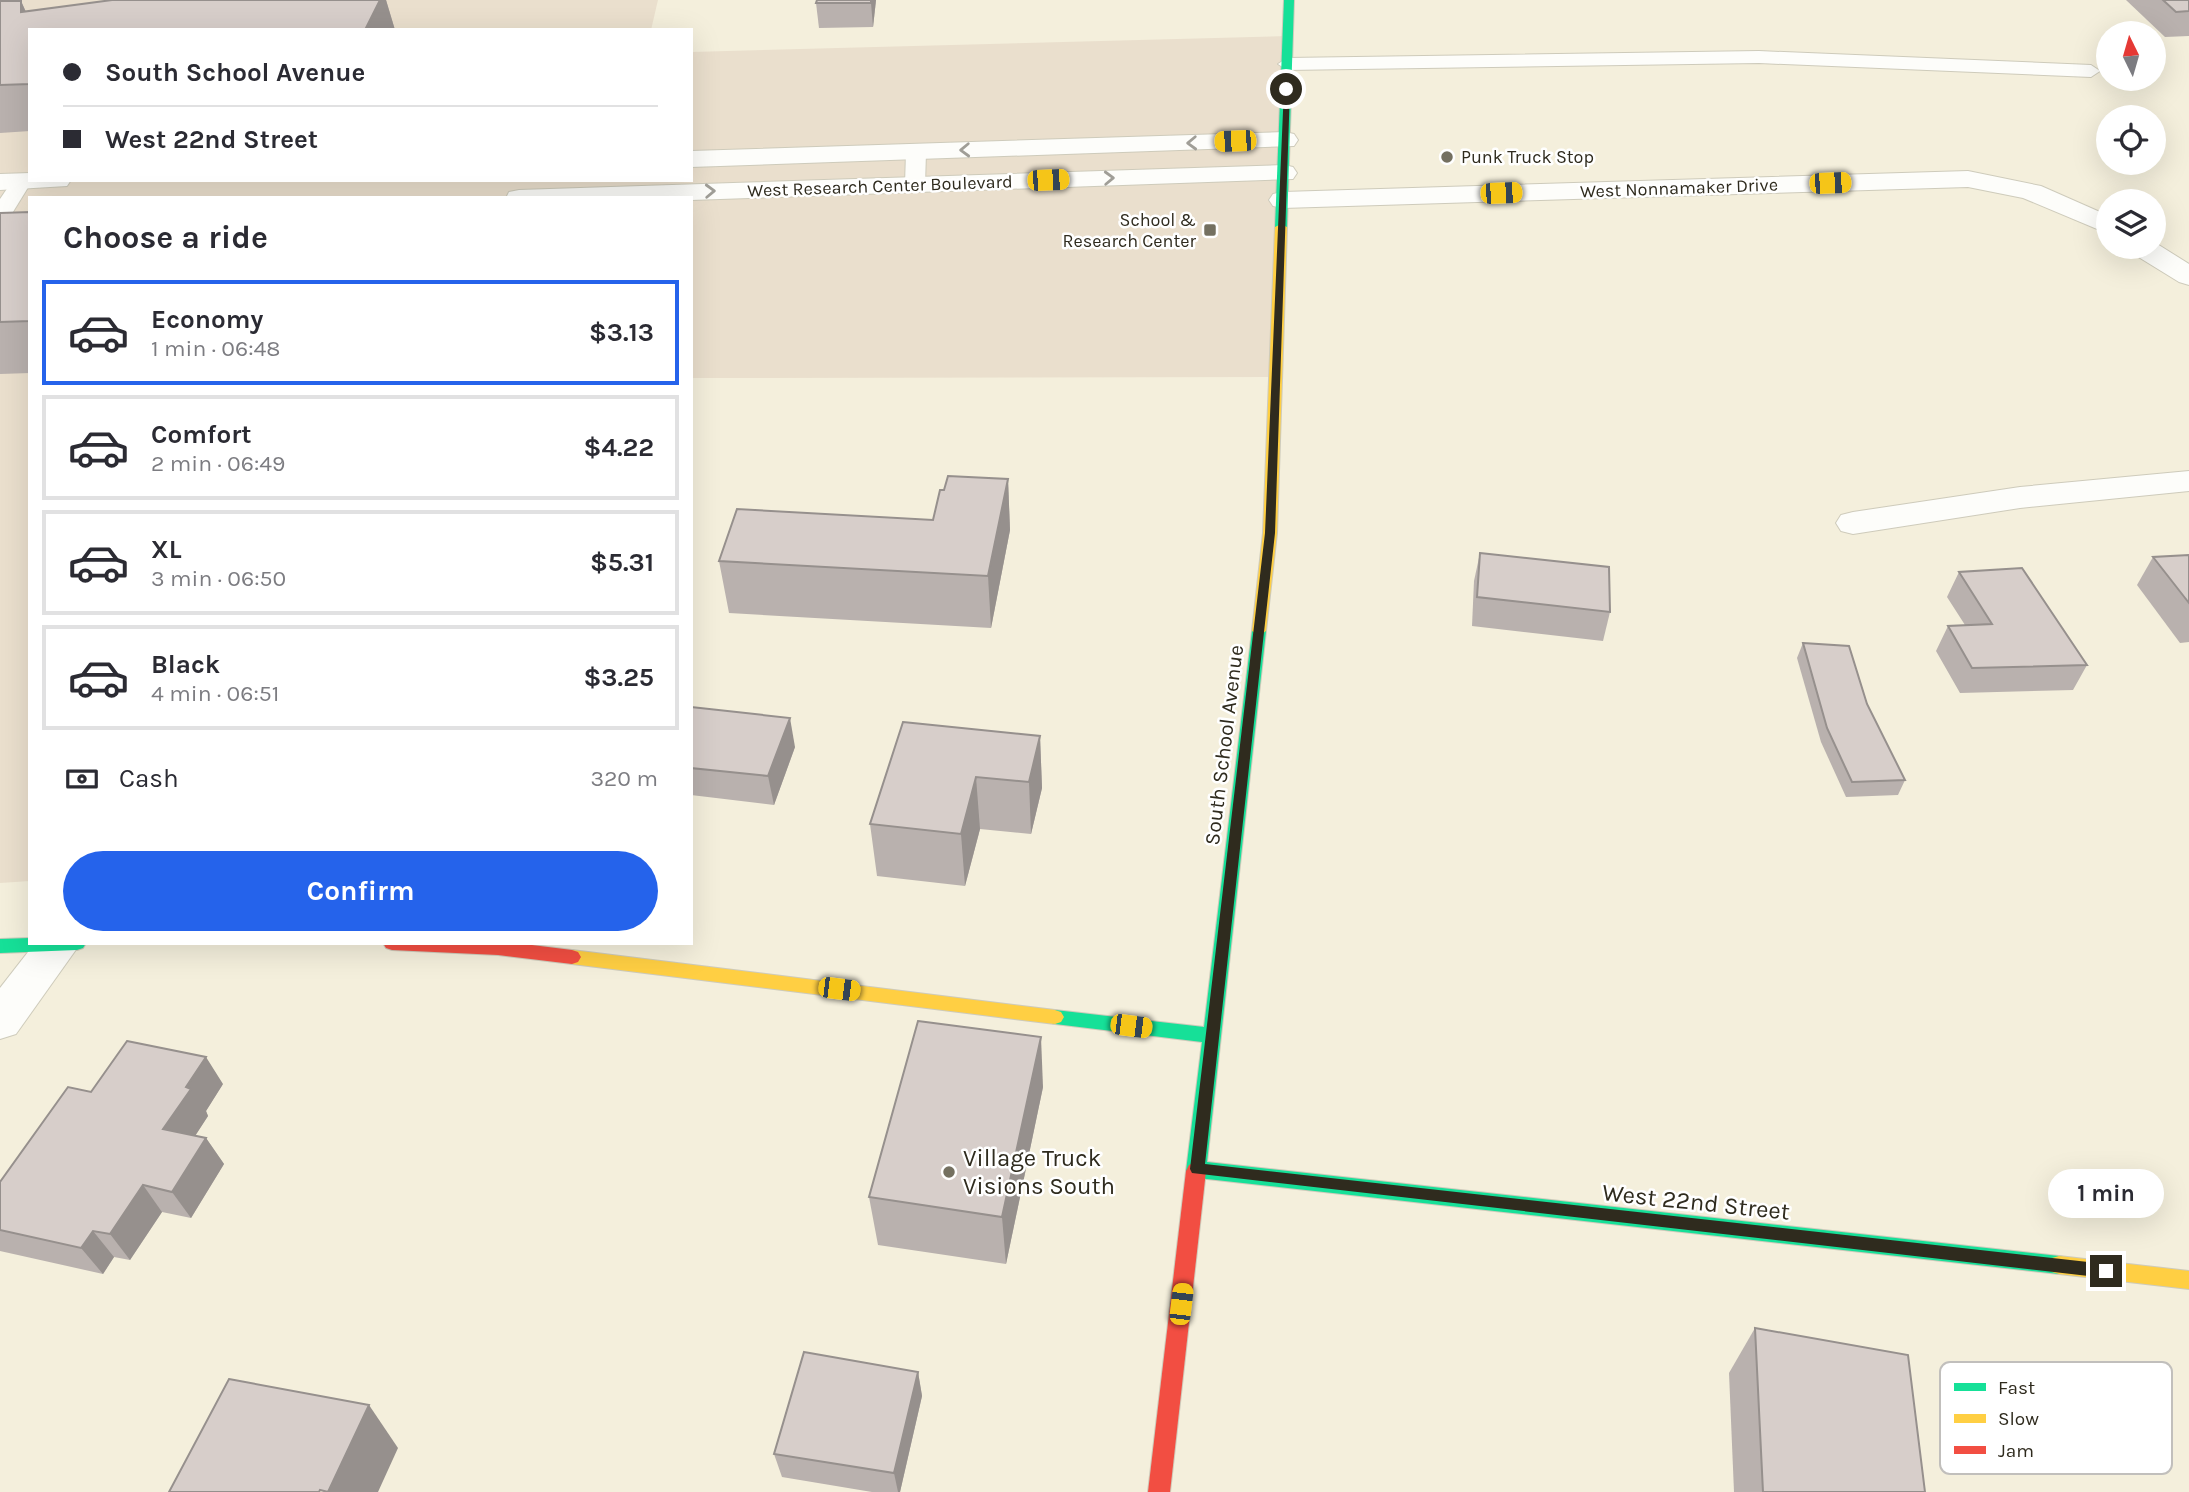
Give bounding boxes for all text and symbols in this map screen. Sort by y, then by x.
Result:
north arrow [2096,21,2166,91]
map controls [2096,21,2166,259]
text: South School Avenue [105,57,365,88]
route start [1270,73,1302,105]
button: locate [2096,105,2166,175]
text: West 22nd Street [105,124,318,155]
car [1214,130,1257,152]
one-way arrow [1186,135,1197,150]
one-way arrow [959,143,970,158]
place label: Punk Truck Stop [1461,146,1594,168]
marker: Punk Truck Stop [1439,149,1455,165]
car [1027,169,1070,191]
street label: West Research Center Boulevard [747,170,1013,202]
one-way arrow [1103,171,1114,186]
car [1809,172,1852,194]
street label: West Nonnamaker Drive [1580,174,1778,202]
car [1480,182,1523,204]
one-way arrow [705,184,716,199]
button: layers [2096,189,2166,259]
place label: School & Research Center [1063,209,1196,252]
text: Choose a ride [63,219,268,256]
marker: School & Research Center [1202,222,1218,238]
icon: car [67,301,130,364]
text: Economy [151,304,263,335]
text: $3.13 [589,317,654,348]
text: 1 min · 06:48 [151,335,280,362]
icon: car [67,416,130,479]
text: Comfort [151,419,252,450]
text: $4.22 [584,432,654,463]
text: 2 min · 06:49 [151,450,285,477]
icon: car [67,531,130,594]
text: XL [151,534,182,565]
text: $5.31 [590,547,654,578]
text: 3 min · 06:50 [151,565,286,592]
street label: South School Avenue [1200,643,1248,847]
icon: car [67,646,130,709]
text: Black [151,649,220,680]
text: $3.25 [583,662,654,693]
text: 4 min · 06:51 [151,680,279,707]
icon: cash [63,760,101,798]
text: Cash [119,763,179,794]
text: 320 m [590,765,658,792]
button: Confirm [63,851,658,931]
car [817,976,862,1002]
car [1109,1013,1154,1039]
place label: Village Truck Visions South [963,1144,1115,1200]
marker: Village Truck Visions South [941,1164,957,1180]
callout: 1 min [2048,1170,2164,1218]
street label: West 22nd Street [1601,1178,1791,1226]
text: 1 min [2077,1180,2135,1207]
route end [2090,1255,2122,1287]
car [1169,1282,1194,1326]
legend [1940,1362,2172,1474]
text: Fast [1998,1377,2035,1399]
text: Slow [1998,1408,2039,1430]
text: Jam [1998,1440,2034,1462]

